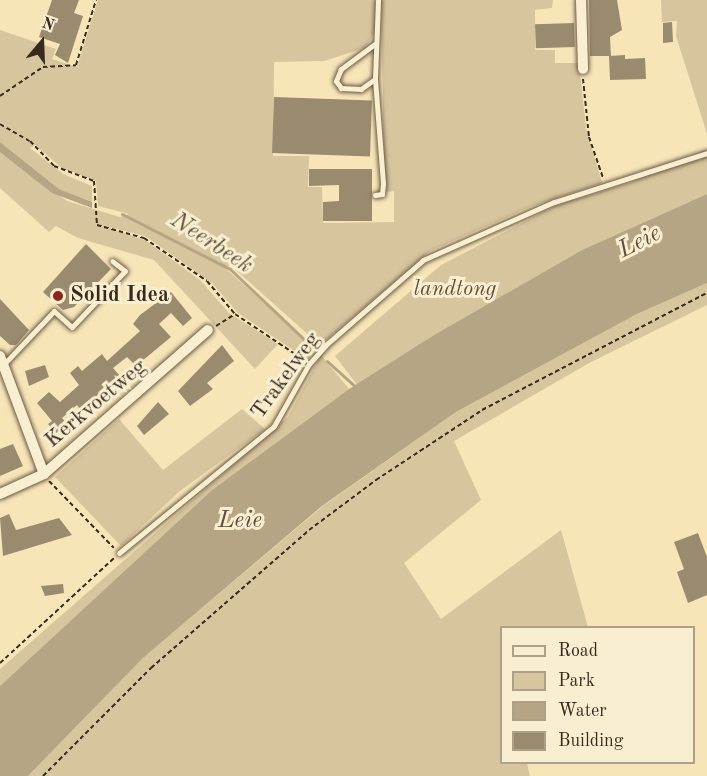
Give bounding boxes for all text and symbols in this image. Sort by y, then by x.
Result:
north arrow [12,12,72,72]
text: N [39,15,56,35]
water label: Neerbeek [165,207,257,281]
water label: Leie [614,220,666,266]
park label: landtong [414,277,496,303]
place label: Solid Idea [70,283,169,309]
marker: Solid Idea [51,289,65,303]
street label: Trakelweg [246,327,326,425]
street label: Kerkvoetweg [40,354,152,454]
water label: Leie [218,508,262,536]
legend [500,626,695,764]
text: Road [558,642,598,660]
text: Park [558,672,595,690]
text: Water [558,702,607,720]
text: Building [558,732,623,750]

